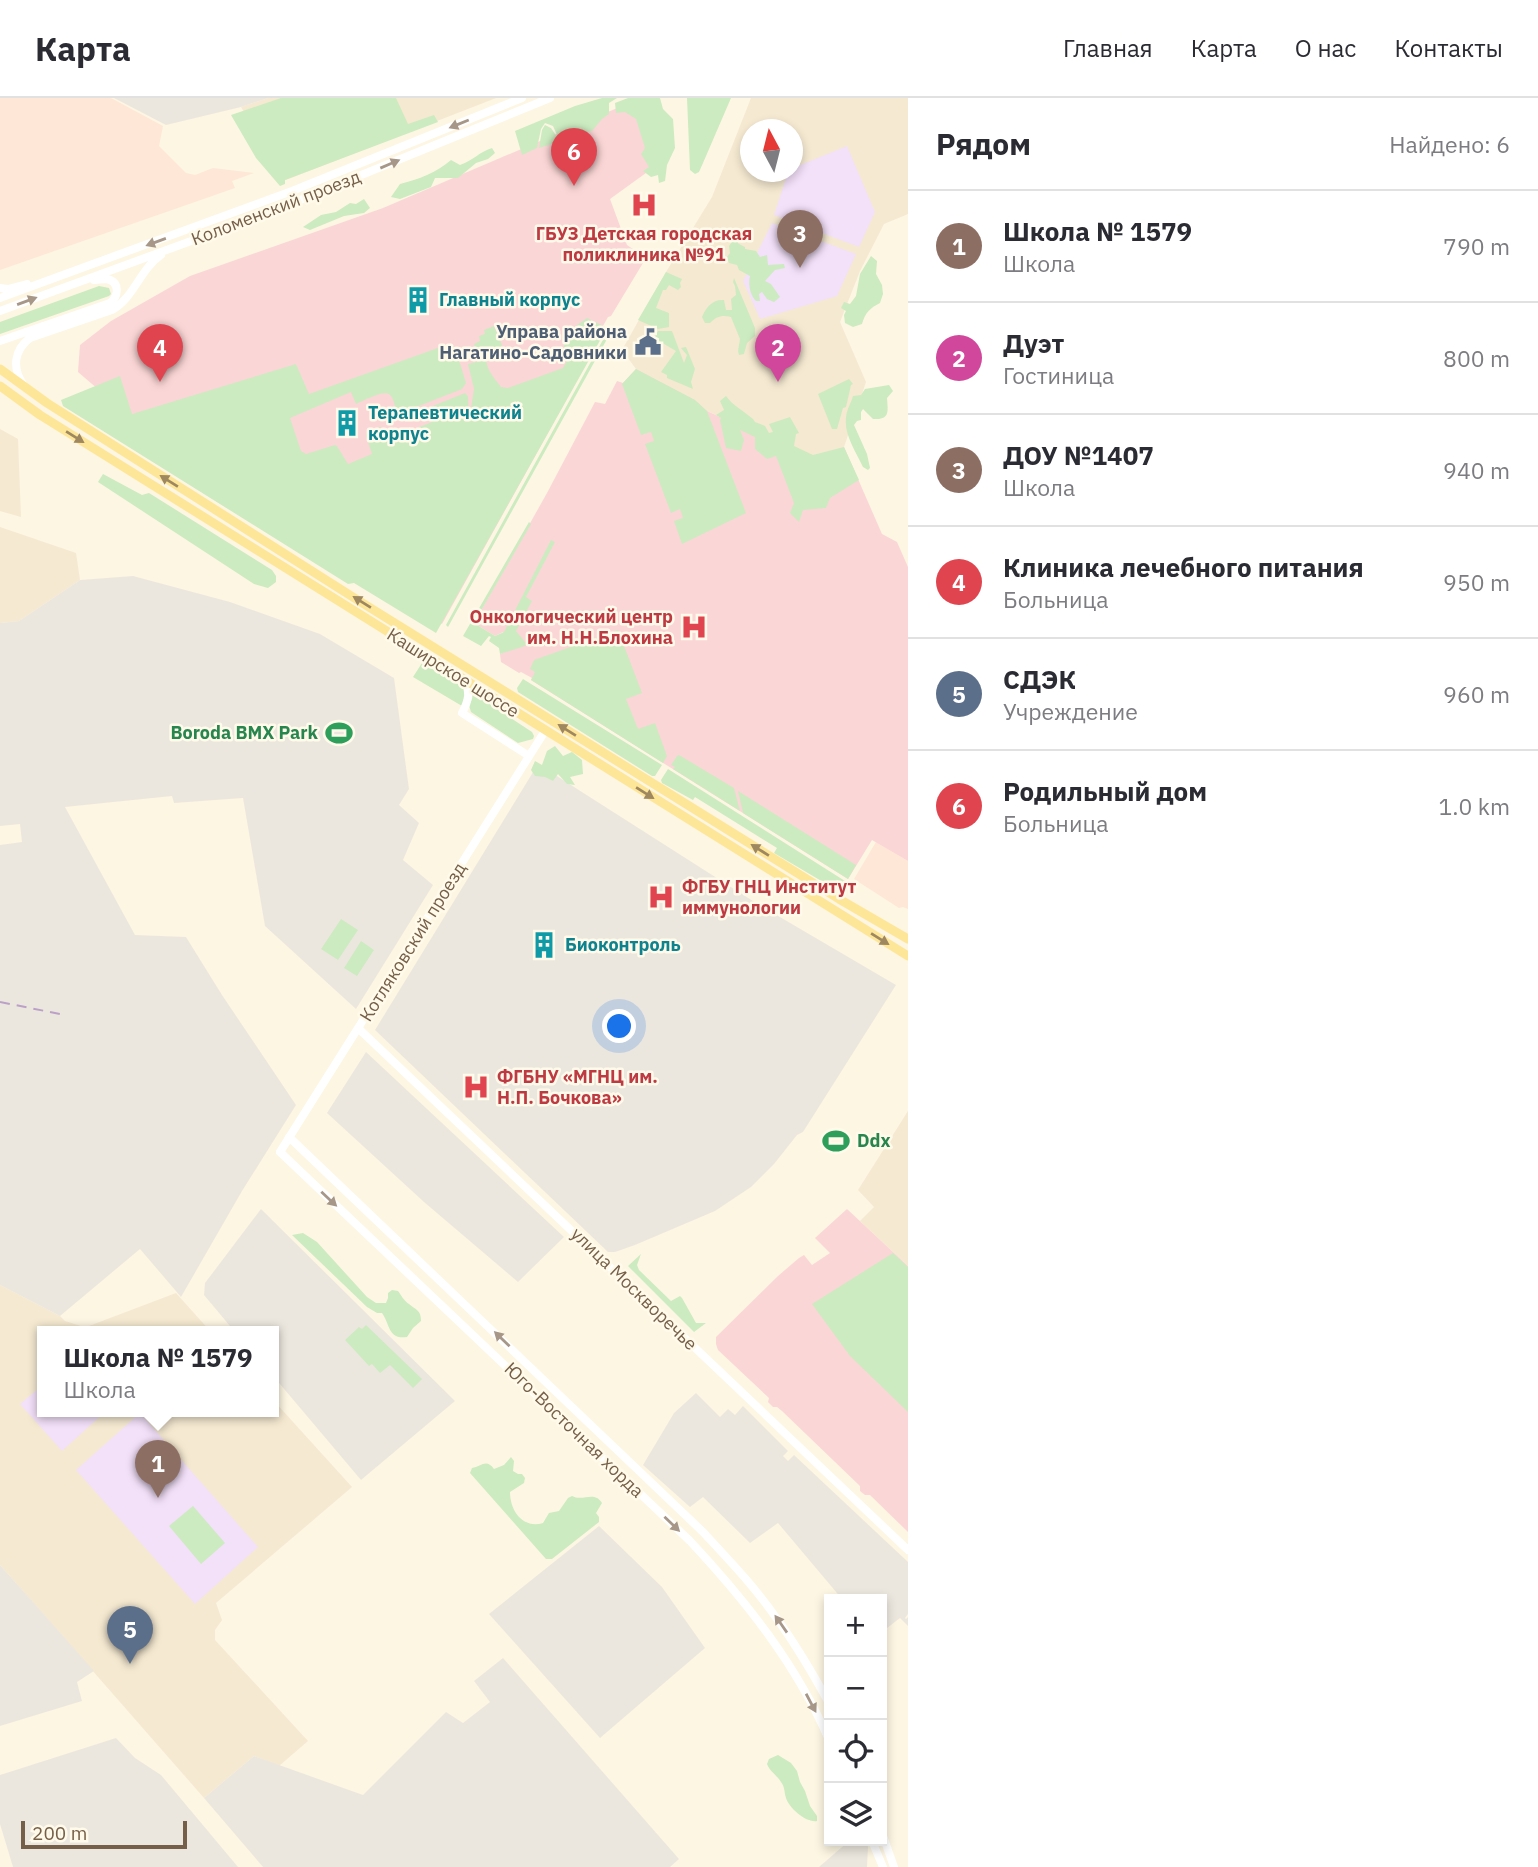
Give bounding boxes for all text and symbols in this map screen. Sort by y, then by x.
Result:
text: Карта [35,27,131,70]
text: Главная [1063,32,1153,64]
text: Карта [1191,32,1257,64]
text: О нас [1295,32,1356,64]
text: Контакты [1394,32,1503,64]
one-way arrow [449,118,470,129]
north arrow [740,119,803,182]
text: Рядом [936,124,1031,163]
pin: 6 [551,128,597,186]
text: Найдено: 6 [1389,129,1510,159]
one-way arrow [380,158,401,169]
street label: Коломенский проезд [188,165,364,250]
hospital icon: ГБУЗ Детская городская поликлиника №91 [629,190,659,220]
pin: 3 [777,210,823,268]
text: Школа № 1579 [1003,214,1192,248]
place label: ГБУЗ Детская городская поликлиника №91 [536,222,752,266]
text: 1 [952,231,966,261]
text: 790 m [1443,231,1510,261]
one-way arrow [145,237,166,248]
text: Школа [1003,248,1075,278]
building icon: Главный корпус [403,285,433,315]
place label: Главный корпус [439,288,580,311]
one-way arrow [17,295,38,306]
place label: Управа района Нагатино-Садовники [439,320,627,364]
pin: 4 [137,324,183,382]
pin: 2 [755,324,801,382]
text: Дуэт [1003,326,1064,360]
public building icon: Управа района Нагатино-Садовники [633,327,663,357]
text: 2 [952,343,966,373]
text: 800 m [1443,343,1510,373]
text: Гостиница [1003,360,1114,390]
place label: Терапевтический корпус [368,401,522,445]
building icon: Терапевтический корпус [332,408,362,438]
one-way arrow [65,430,85,443]
text: ДОУ №1407 [1003,438,1154,472]
text: 3 [952,455,966,485]
text: 940 m [1443,455,1510,485]
text: Школа [1003,472,1075,502]
one-way arrow [160,474,179,487]
text: Клиника лечебного питания [1003,550,1364,584]
text: 4 [952,567,966,597]
text: 950 m [1443,567,1510,597]
text: Больница [1003,584,1109,614]
one-way arrow [352,596,371,609]
place label: Онкологический центр им. Н.Н.Блохина [470,605,673,649]
hospital icon: Онкологический центр им. Н.Н.Блохина [679,612,709,642]
street label: Каширское шоссе [383,623,524,723]
text: СДЭК [1003,662,1076,696]
text: 5 [952,679,966,709]
text: 960 m [1443,679,1510,709]
text: Учреждение [1003,696,1138,726]
sports icon: Boroda BMX Park [324,718,354,748]
place label: Boroda BMX Park [171,721,319,744]
one-way arrow [557,724,577,737]
text: Родильный дом [1003,774,1207,808]
one-way arrow [635,787,655,800]
text: 6 [952,791,966,821]
text: 1.0 km [1439,791,1510,821]
text: Больница [1003,808,1109,838]
one-way arrow [751,844,770,857]
street label: Котляковский проезд [354,858,471,1026]
place label: ФГБУ ГНЦ Институт иммунологии [682,875,856,919]
hospital icon: ФГБУ ГНЦ Институт иммунологии [646,882,676,912]
building icon: Биоконтроль [529,930,559,960]
place label: Биоконтроль [565,933,681,956]
one-way arrow [871,933,890,946]
your location [602,1009,636,1043]
place label: ФГБНУ «МГНЦ им. Н.П. Бочкова» [497,1065,658,1109]
hospital icon: ФГБНУ «МГНЦ им. Н.П. Бочкова» [461,1072,491,1102]
sports icon: Ddx [821,1126,851,1156]
place label: Ddx [857,1129,891,1152]
one-way arrow [321,1191,338,1207]
street label: улица Москворечье [566,1222,703,1355]
popup [37,1326,279,1417]
one-way arrow [494,1332,511,1348]
text: Школа № 1579 [63,1340,253,1374]
street label: Юго-Восточная хорда [500,1357,649,1502]
text: Школа [63,1374,136,1404]
pin: 1 [135,1440,181,1498]
one-way arrow [663,1516,680,1532]
map controls [824,1594,887,1846]
button: + [824,1594,887,1657]
pin: 5 [107,1606,153,1664]
one-way arrow [774,1615,788,1633]
button: − [824,1657,887,1720]
one-way arrow [806,1693,817,1713]
button: locate [824,1720,887,1783]
button: layers [824,1783,887,1846]
scale bar [21,1818,187,1850]
text: 200 m [32,1821,87,1845]

